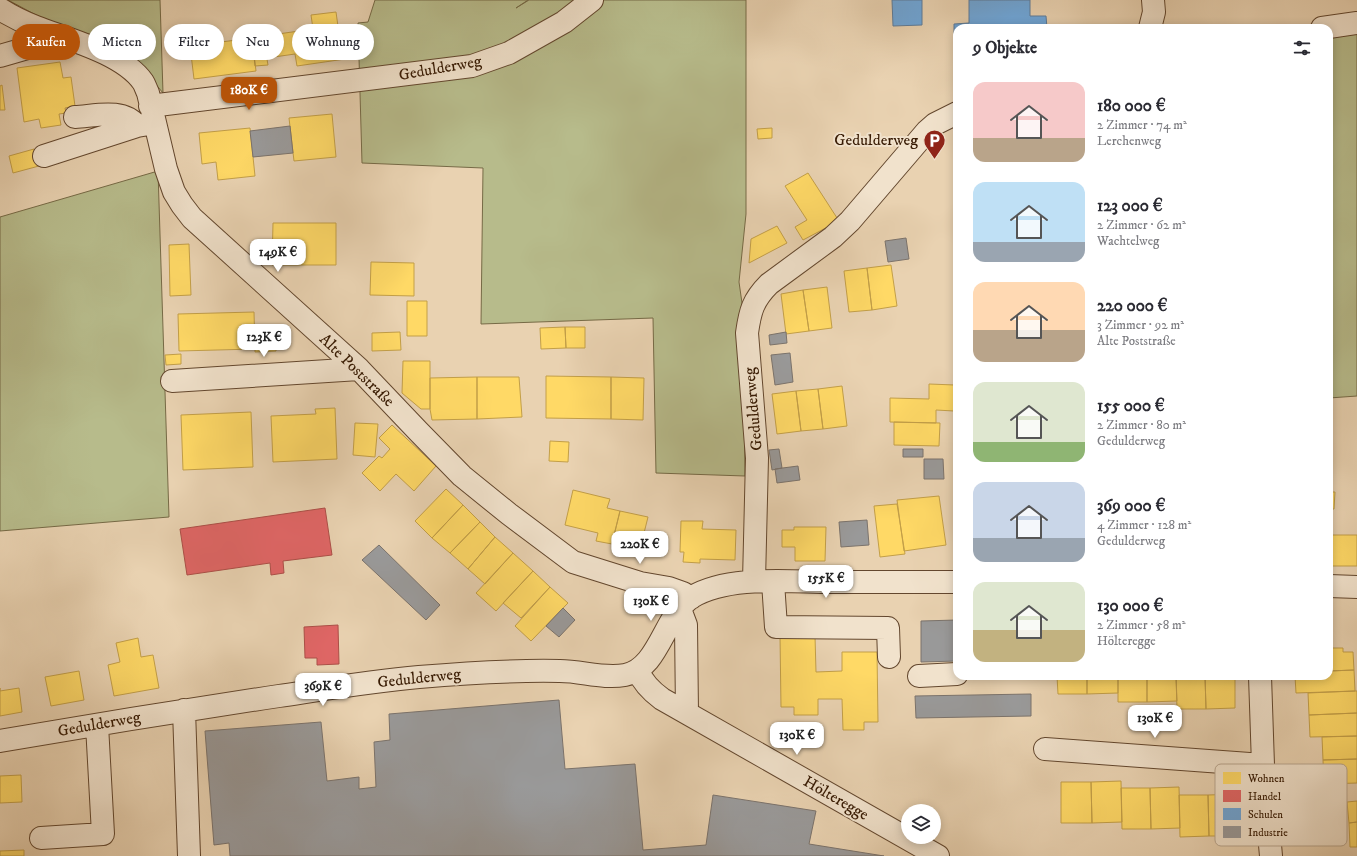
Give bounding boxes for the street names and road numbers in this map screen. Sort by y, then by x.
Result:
street label: Gedulderweg [397,51,483,85]
street label: Alte Poststraße [315,329,399,411]
street label: Gedulderweg [739,366,767,452]
street label: Gedulderweg [376,664,462,692]
street label: Gedulderweg [56,707,142,741]
street label: Hölteregge [800,771,873,825]

